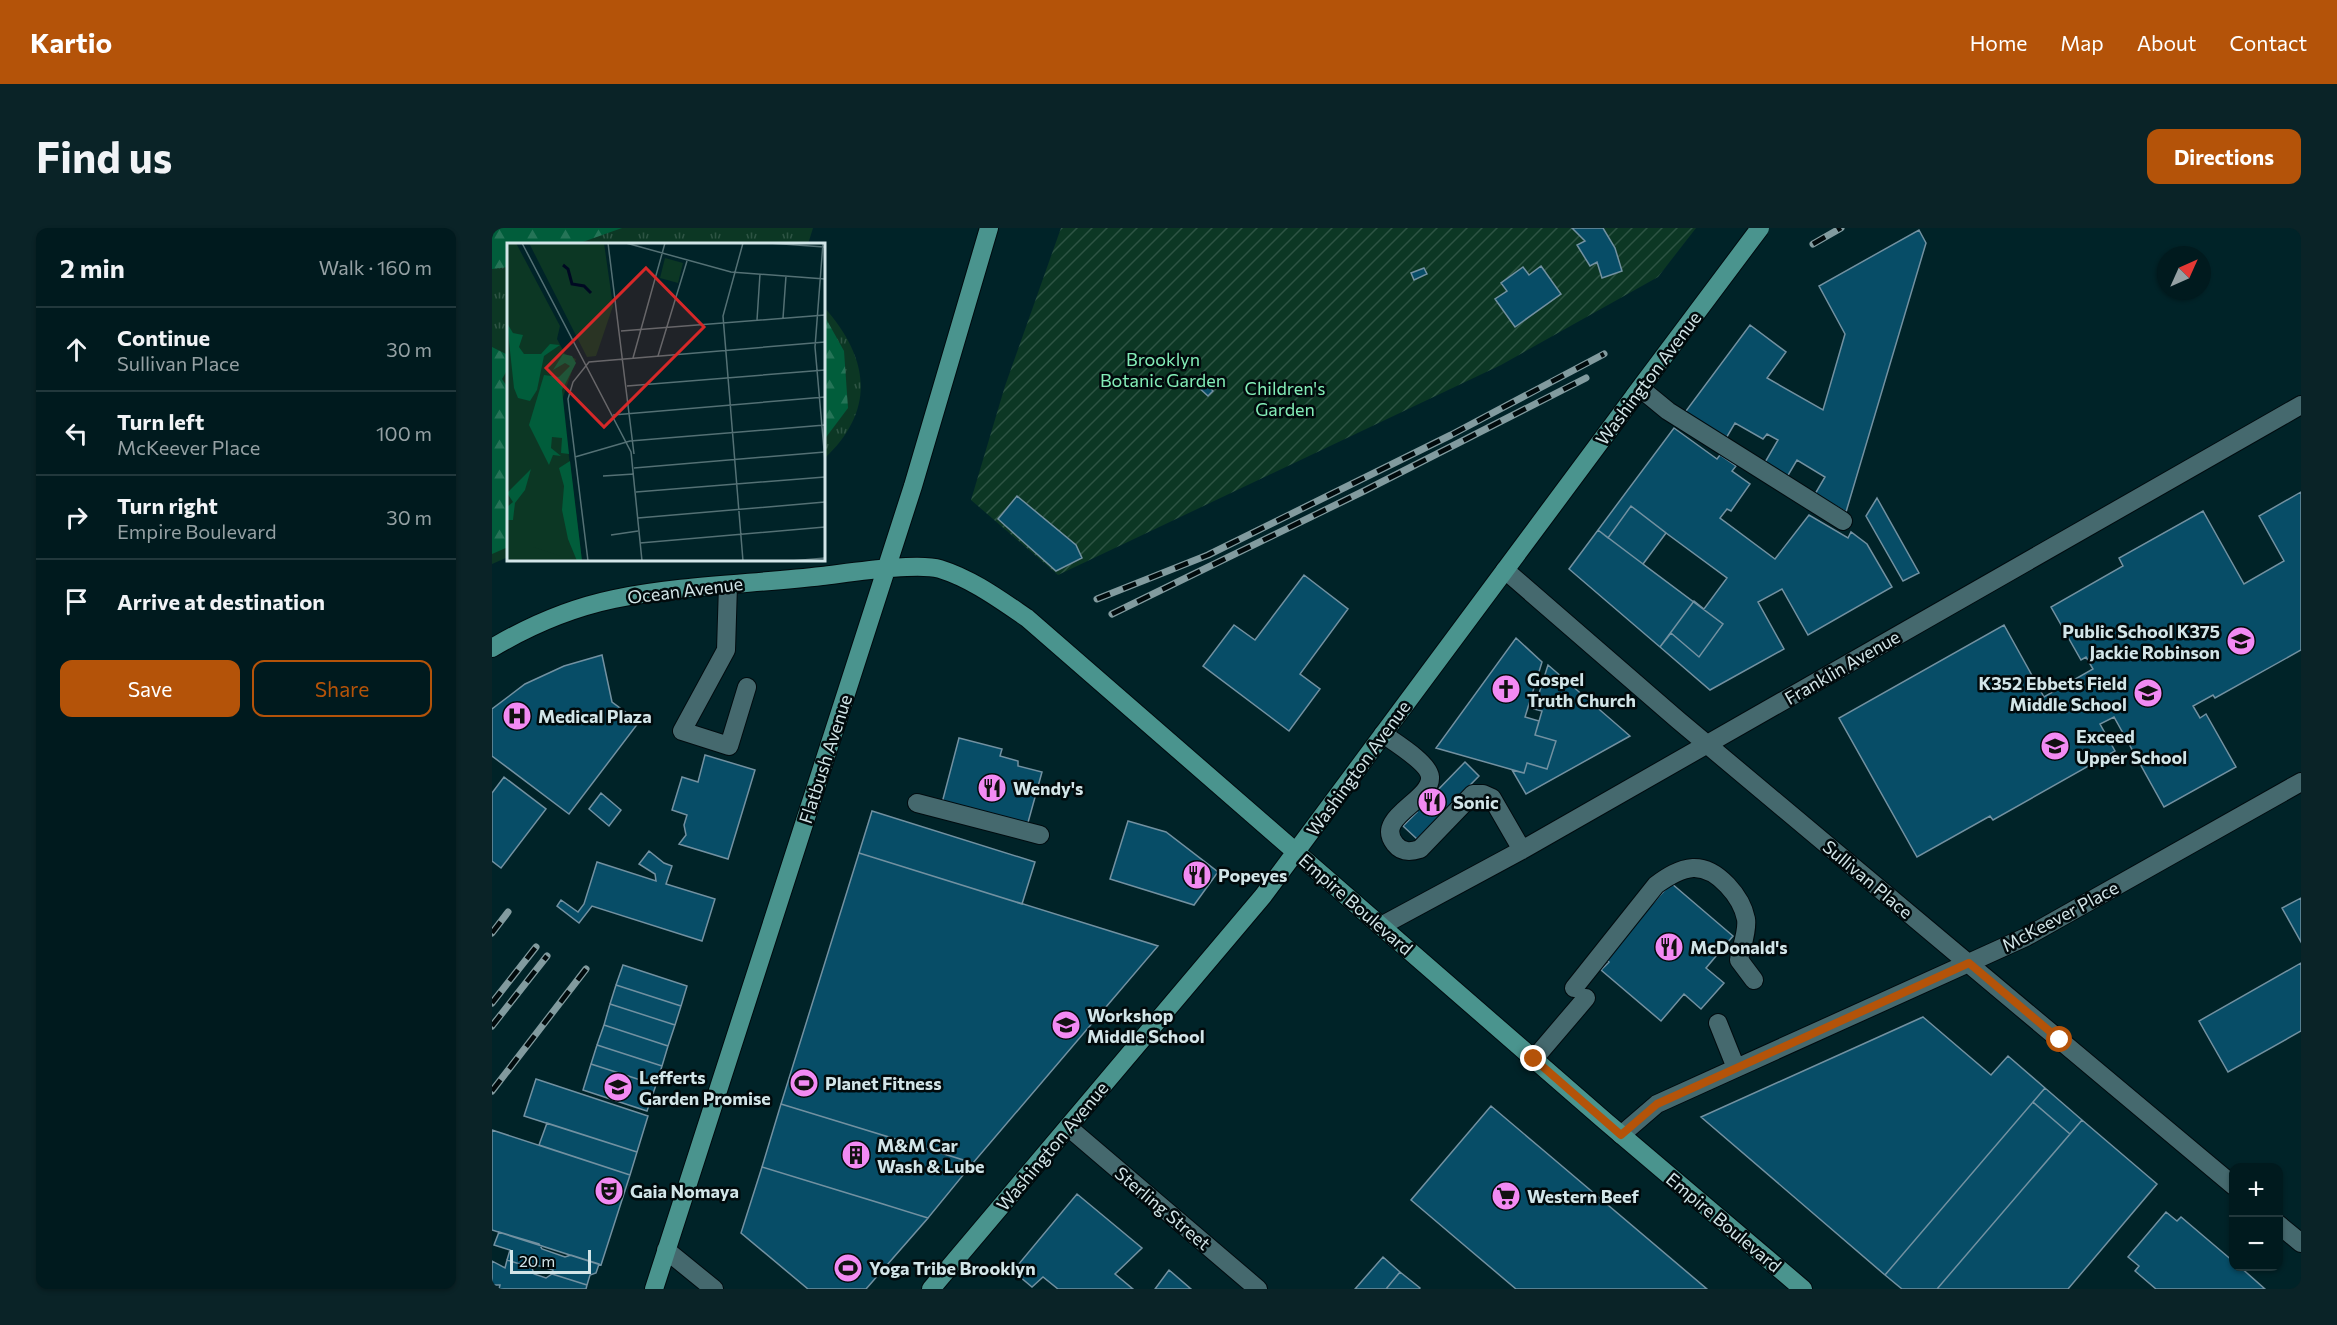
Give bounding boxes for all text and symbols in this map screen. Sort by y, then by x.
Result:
text: Kartio [30,25,112,59]
text: Home [1970,30,2027,55]
text: Map [2060,30,2104,55]
text: About [2137,30,2196,55]
text: Contact [2229,30,2307,55]
button: Directions [2147,129,2301,184]
text: Find us [36,130,172,182]
inset map [507,243,825,561]
north arrow [2157,246,2211,300]
text: 2 min [60,252,125,283]
text: Walk · 160 m [319,255,432,279]
street label: Washington Avenue [1591,307,1705,449]
text: Continue [117,324,210,351]
icon: ahead [60,333,93,366]
text: 30 m [386,337,432,361]
park label: Brooklyn Botanic Garden [1100,348,1226,391]
text: Sullivan Place [117,351,240,375]
park label: Children's Garden [1245,377,1325,420]
text: Turn left [117,408,204,435]
icon: left [60,417,93,450]
text: 100 m [376,421,432,445]
text: McKeever Place [117,435,260,459]
text: Turn right [117,492,218,519]
icon: right [60,501,93,534]
text: 30 m [386,505,432,529]
text: Empire Boulevard [117,519,276,543]
street label: Ocean Avenue [626,572,744,608]
icon: arrive [60,585,93,618]
text: Arrive at destination [117,588,325,615]
place label: Public School K375 Jackie Robinson [2062,620,2220,663]
street label: Franklin Avenue [1780,625,1904,709]
school or university icon: Public School K375 Jackie Robinson [2225,625,2257,657]
button: Save [60,660,240,717]
button: Share [252,660,432,717]
place label: Gospel Truth Church [1527,668,1636,711]
place label: K352 Ebbets Field Middle School [1979,672,2127,715]
church icon: Gospel Truth Church [1490,673,1522,705]
school or university icon: K352 Ebbets Field Middle School [2132,677,2164,709]
street label: Flatbush Avenue [794,692,856,826]
street label: Washington Avenue [1302,696,1414,840]
hospital icon: Medical Plaza [501,700,533,732]
place label: Medical Plaza [538,705,652,727]
place label: Exceed Upper School [2076,725,2187,768]
school or university icon: Exceed Upper School [2039,730,2071,762]
restaurant icon: Wendy's [976,772,1008,804]
place label: Wendy's [1013,777,1083,799]
restaurant icon: Sonic [1416,786,1448,818]
place label: Sonic [1453,791,1499,813]
street label: Sullivan Place [1819,835,1917,923]
street label: Empire Boulevard [1295,849,1417,959]
restaurant icon: Popeyes [1181,859,1213,891]
place label: Popeyes [1218,864,1287,886]
street label: McKeever Place [1998,876,2122,956]
restaurant icon: McDonald's [1653,931,1685,963]
place label: McDonald's [1690,936,1788,958]
place label: Workshop Middle School [1087,1004,1205,1047]
school or university icon: Workshop Middle School [1050,1009,1082,1041]
route start [2046,1026,2072,1052]
route end [1520,1045,1546,1071]
place label: Lefferts Garden Promise [639,1066,771,1109]
sports icon: Planet Fitness [788,1067,820,1099]
school or university icon: Lefferts Garden Promise [602,1071,634,1103]
place label: Planet Fitness [825,1072,942,1094]
street label: Washington Avenue [992,1077,1112,1215]
place label: M&M Car Wash & Lube [877,1134,985,1177]
building icon: M&M Car Wash & Lube [840,1139,872,1171]
street label: Sterling Street [1111,1162,1215,1254]
map controls [2229,1163,2283,1271]
button: + [2229,1163,2283,1217]
street label: Empire Boulevard [1662,1167,1786,1277]
theatre icon: Gaia Nomaya [593,1175,625,1207]
place label: Gaia Nomaya [630,1180,739,1202]
supermarket icon: Western Beef [1490,1180,1522,1212]
place label: Western Beef [1527,1185,1639,1207]
button: − [2229,1217,2283,1271]
scale bar [510,1247,591,1274]
text: 20 m [519,1251,555,1270]
sports icon: Yoga Tribe Brooklyn [832,1252,864,1284]
place label: Yoga Tribe Brooklyn [869,1257,1036,1279]

